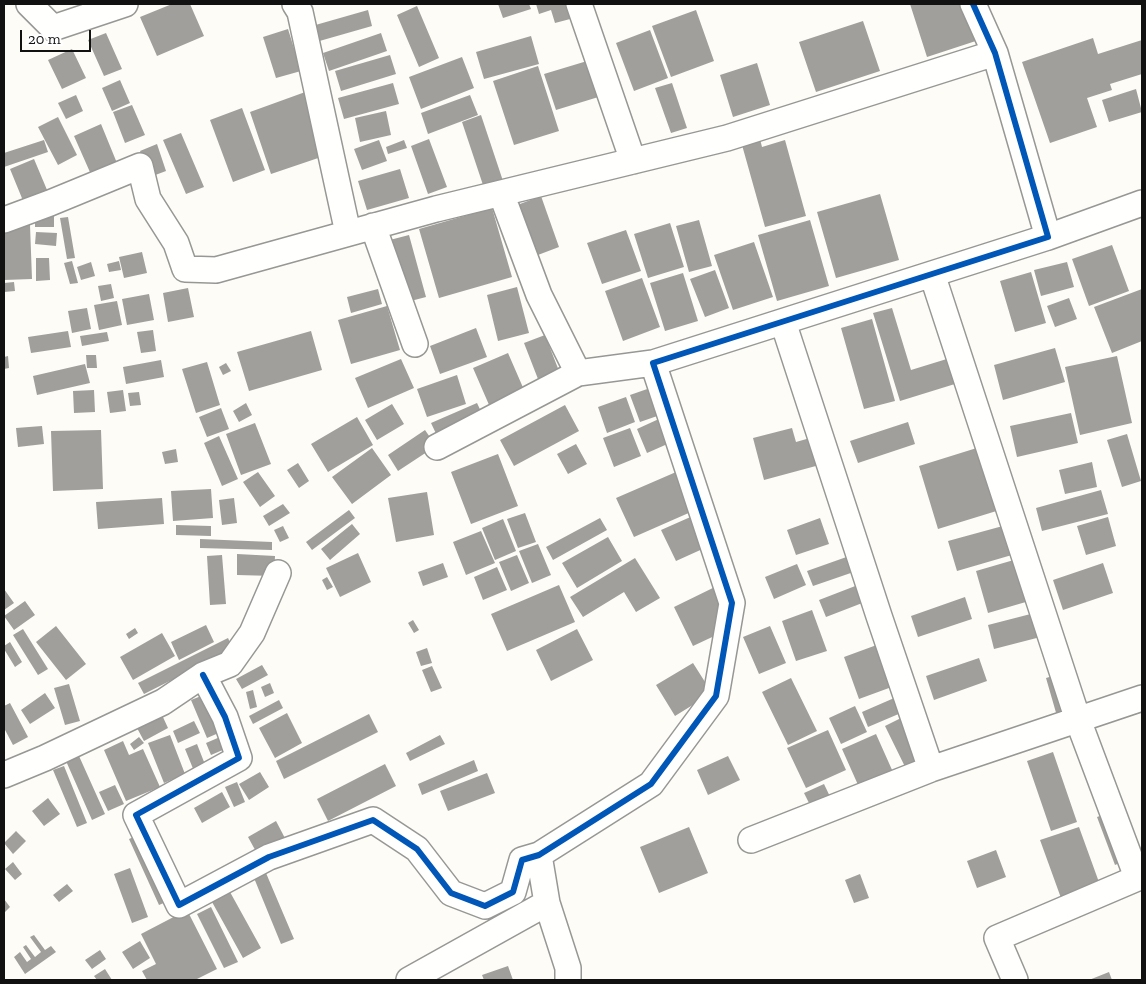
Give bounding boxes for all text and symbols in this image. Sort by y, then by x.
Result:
scale bar [22,20,94,52]
text: 20 m [28,30,61,48]

